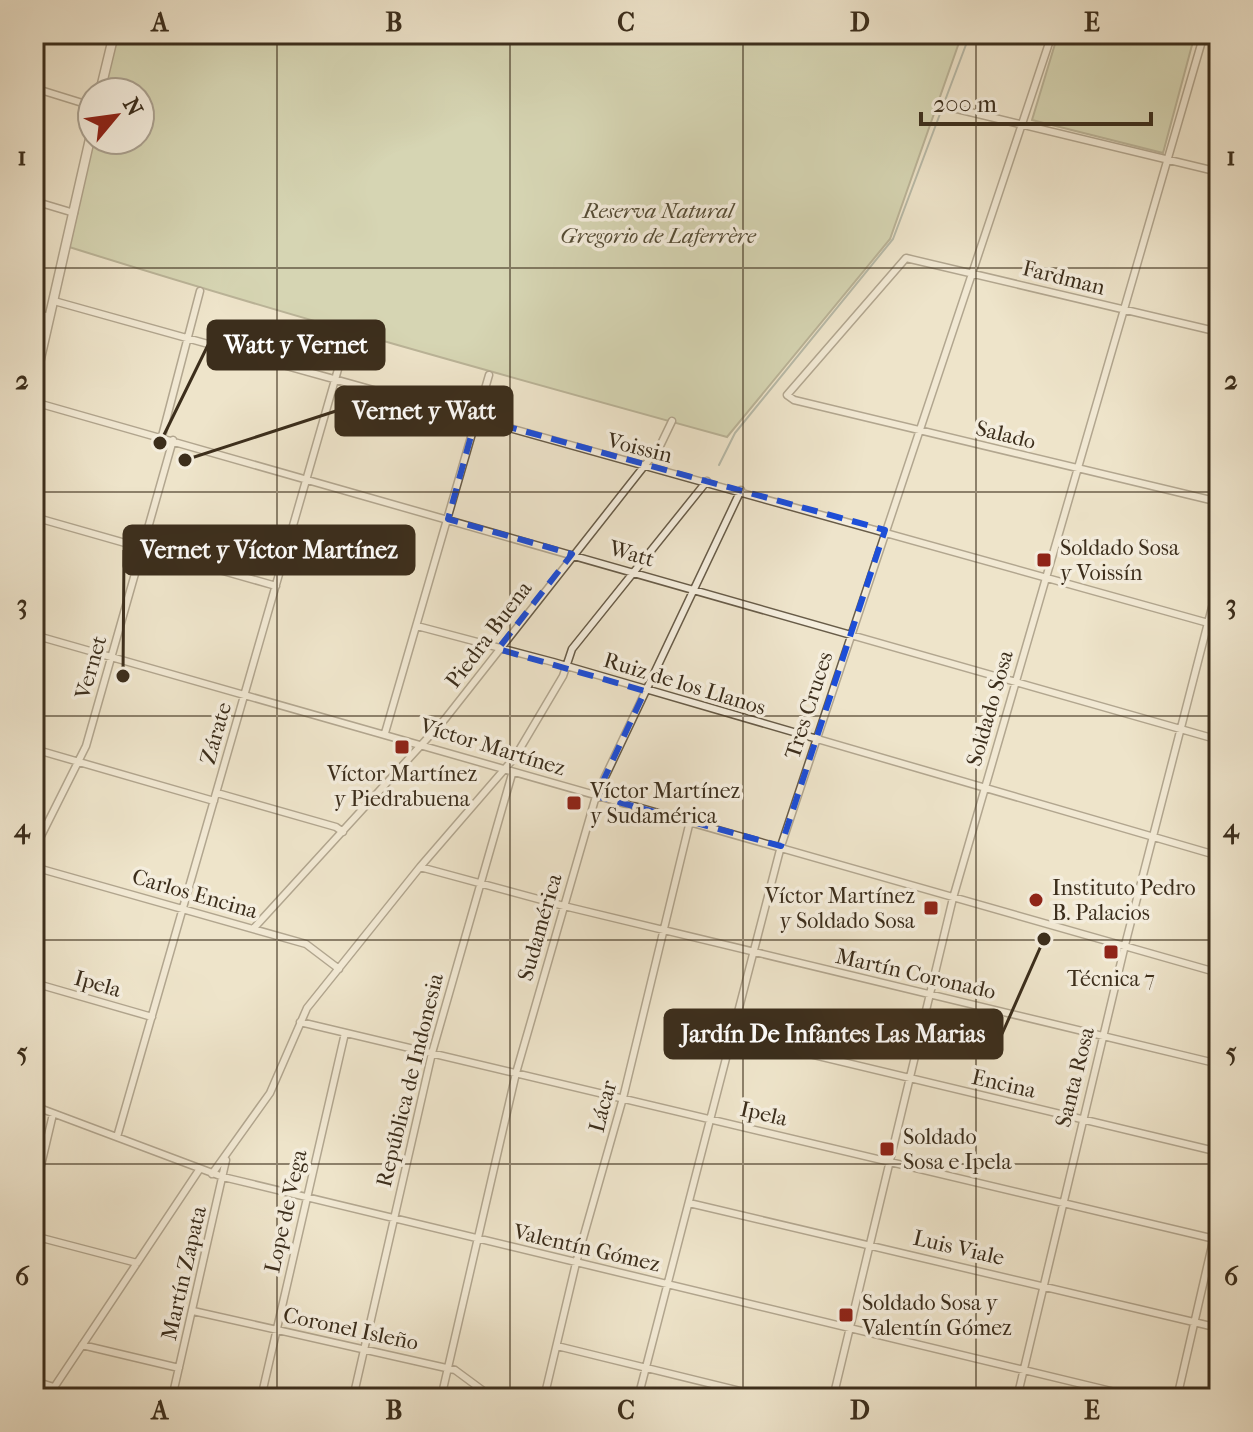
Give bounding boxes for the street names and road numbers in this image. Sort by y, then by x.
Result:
street label: Fardman [1020,255,1108,301]
street label: Salado [973,415,1038,455]
street label: Voissin [604,427,675,469]
street label: Watt [605,535,658,573]
street label: Piedra Buena [440,575,538,693]
street label: Vernet [69,632,112,703]
street label: Ruiz de los Llanos [601,647,769,721]
street label: Soldado Sosa [961,647,1019,769]
street label: Tres Cruces [779,648,839,762]
street label: Zárate [195,699,237,767]
street label: Víctor Martínez [416,712,569,781]
street label: Carlos Encina [129,864,261,925]
street label: Sudamérica [512,870,568,984]
street label: Martín Coronado [833,943,998,1005]
street label: Ipela [71,965,125,1003]
street label: República de Indonesia [371,970,449,1190]
street label: Santa Rosa [1050,1024,1100,1130]
street label: Encina [969,1064,1039,1104]
street label: Lácar [584,1077,623,1135]
street label: Ipela [738,1096,791,1132]
street label: Lope de Vega [259,1146,313,1275]
street label: Martín Zapata [156,1203,212,1343]
street label: Valentín Gómez [510,1218,663,1278]
street label: Luis Viale [911,1225,1007,1271]
street label: Coronel Isleño [281,1302,421,1356]

